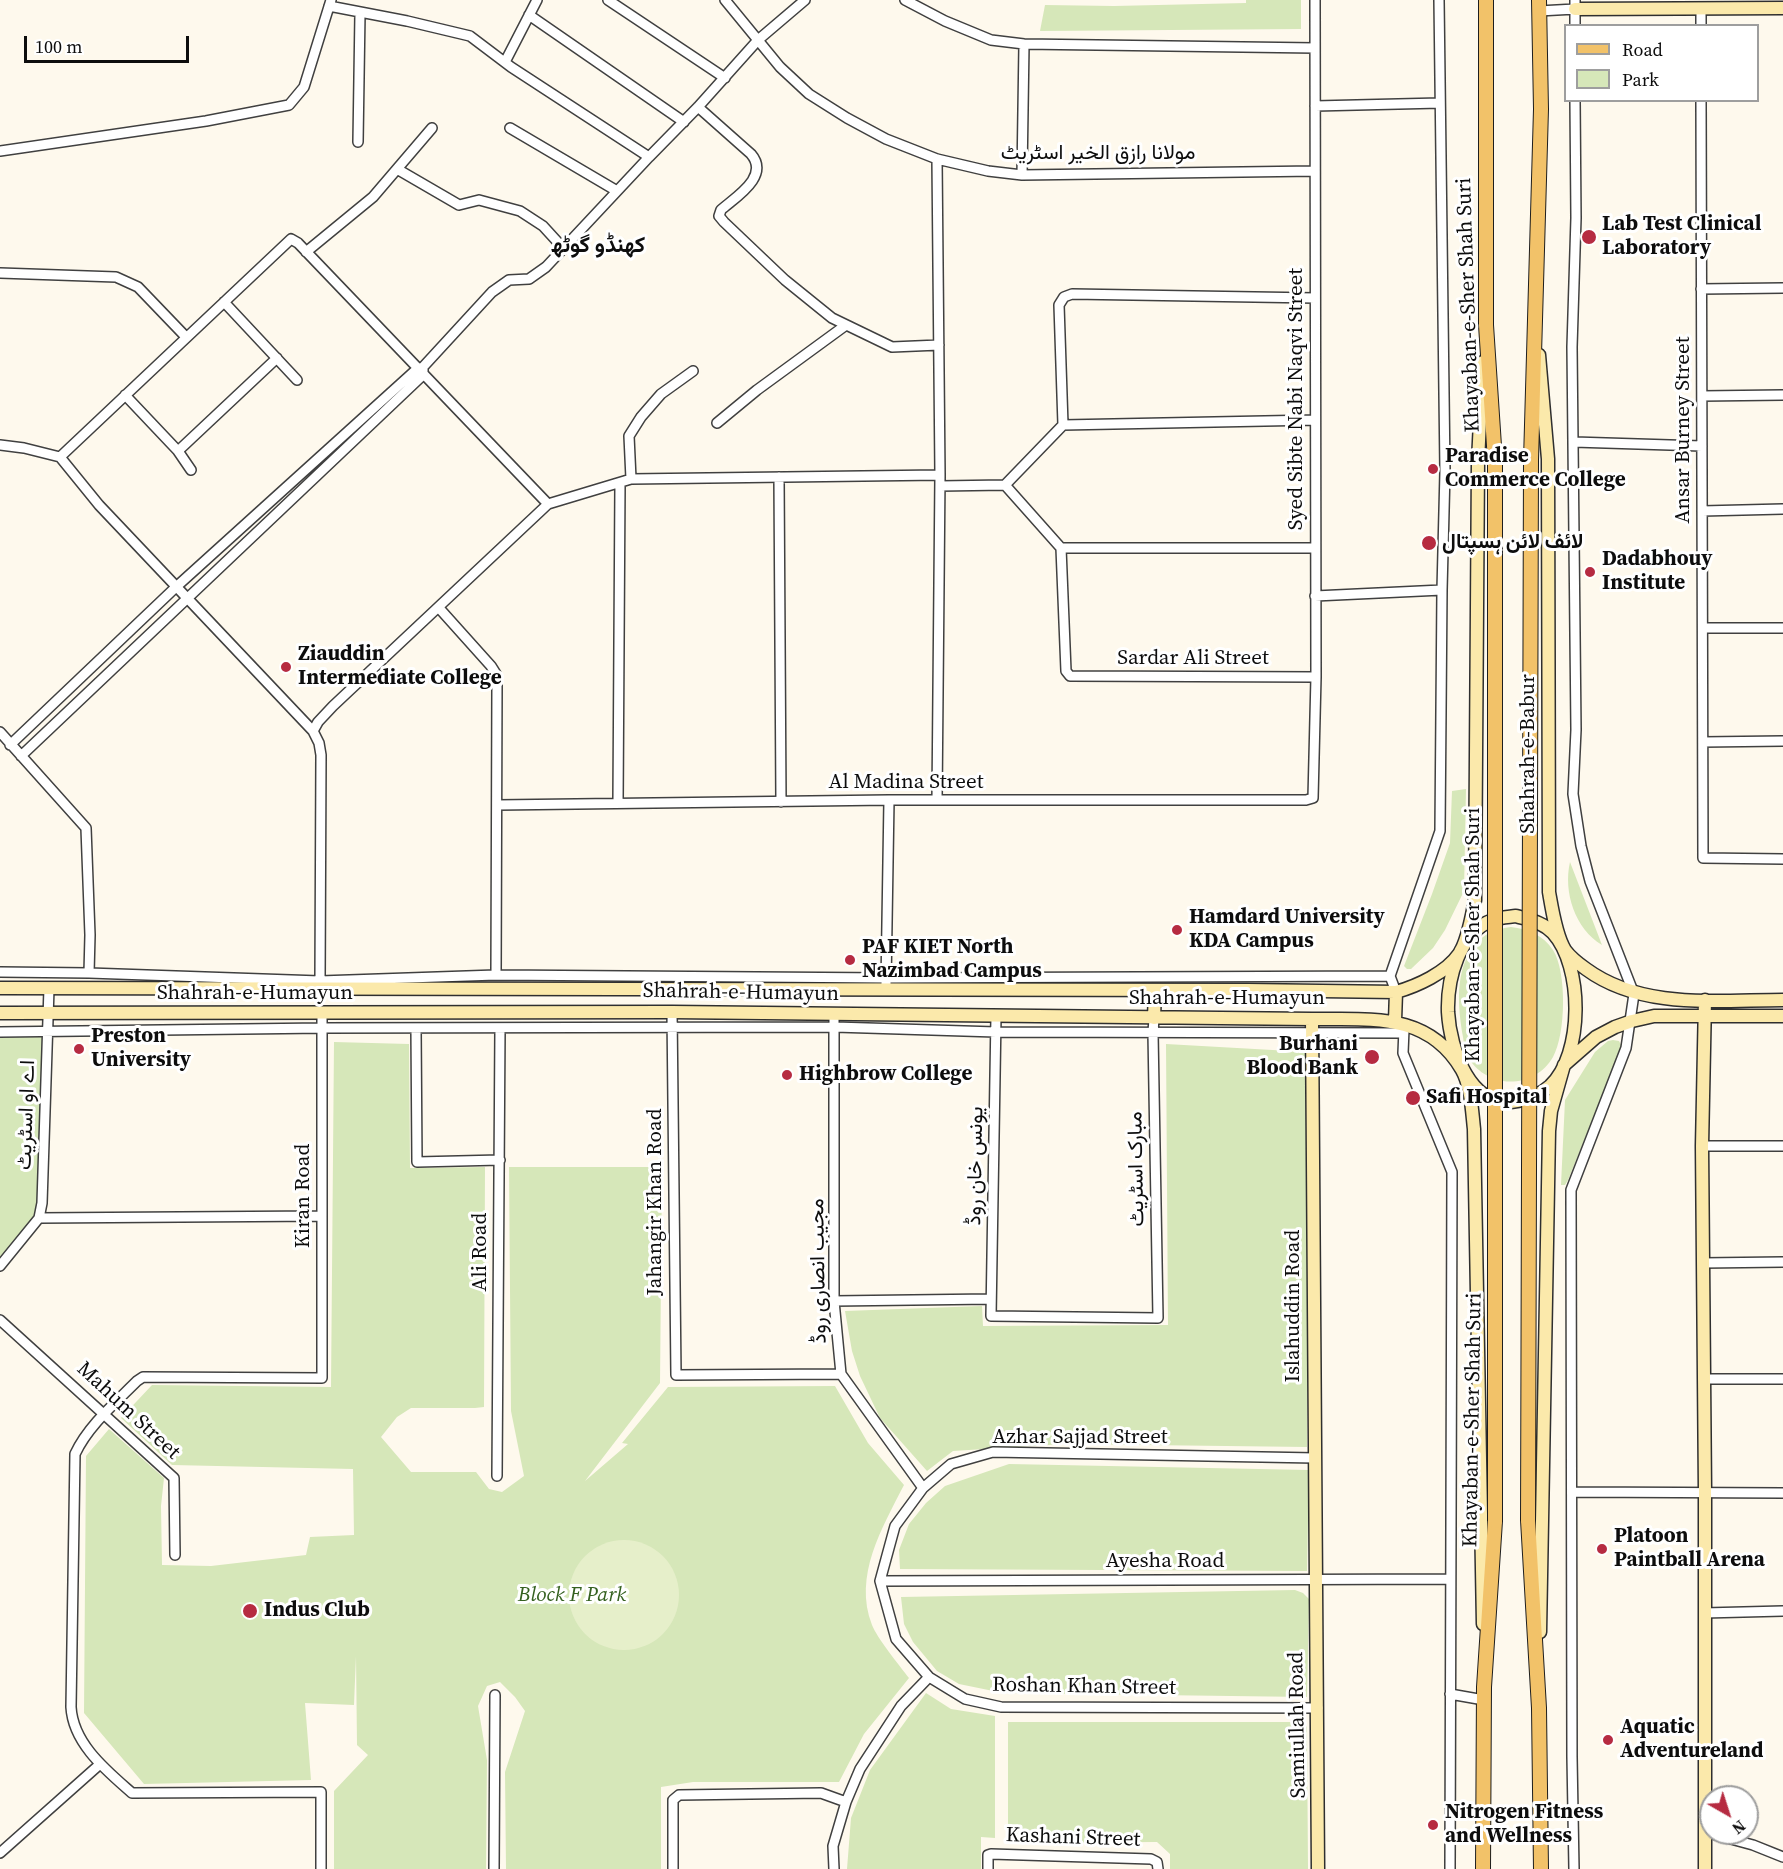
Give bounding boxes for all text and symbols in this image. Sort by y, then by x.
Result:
scale bar [27,24,192,62]
legend [1564,24,1759,102]
text: 100 m [35,34,82,59]
text: Road [1622,37,1663,62]
text: Park [1622,67,1659,92]
street label: مولانا رازق الخیر اسٹریٹ [1001,141,1195,167]
street label: Khayaban-e-Sher Shah Suri [1452,177,1486,433]
place label: Lab Test Clinical Laboratory [1602,212,1761,262]
marker: Lab Test Clinical Laboratory [1580,228,1598,246]
district label: کھنڈو گوٹھ [551,233,645,259]
street label: Syed Sibte Nabi Naqvi Street [1284,268,1310,530]
street label: Ansar Burney Street [1671,336,1697,524]
place label: Paradise Commerce College [1445,444,1626,494]
marker: Paradise Commerce College [1426,462,1440,476]
place label: لائف لائن ہسپتال [1442,530,1583,556]
marker: لائف لائن ہسپتال [1420,534,1438,552]
place label: Dadabhouy Institute [1602,547,1712,597]
marker: Dadabhouy Institute [1583,565,1597,579]
place label: Ziauddin Intermediate College [298,642,502,692]
street label: Sardar Ali Street [1117,646,1269,672]
marker: Ziauddin Intermediate College [279,660,293,674]
street label: Shahrah-e-Babur [1516,674,1542,834]
street label: Al Madina Street [828,770,984,796]
street label: Khayaban-e-Sher Shah Suri [1461,808,1487,1062]
place label: Hamdard University KDA Campus [1189,905,1385,955]
marker: Hamdard University KDA Campus [1170,923,1184,937]
place label: PAF KIET North Nazimbad Campus [862,935,1042,985]
marker: PAF KIET North Nazimbad Campus [843,953,857,967]
street label: Shahrah-e-Humayun [643,979,839,1007]
street label: Shahrah-e-Humayun [157,981,353,1007]
street label: Shahrah-e-Humayun [1129,986,1325,1012]
place label: Preston University [91,1024,191,1074]
place label: Burhani Blood Bank [1246,1032,1358,1082]
marker: Preston University [72,1042,86,1056]
marker: Burhani Blood Bank [1363,1048,1381,1066]
street label: اے او اسٹریٹ [12,1060,42,1170]
place label: Highbrow College [799,1062,972,1088]
marker: Highbrow College [780,1068,794,1082]
place label: Safi Hospital [1426,1085,1548,1111]
marker: Safi Hospital [1404,1089,1422,1107]
street label: یونس خان روڈ [962,1106,990,1226]
street label: Jahangir Khan Road [643,1108,669,1296]
street label: مبارک اسٹریٹ [1123,1111,1151,1227]
street label: Kiran Road [291,1144,317,1248]
street label: مجیب انصاری روڈ [805,1198,833,1344]
street label: Ali Road [468,1213,494,1291]
street label: Islahuddin Road [1281,1230,1307,1382]
street label: Khayaban-e-Sher Shah Suri [1458,1292,1488,1548]
street label: Mahum Street [71,1357,185,1465]
street label: Azhar Sajjad Street [992,1425,1168,1451]
place label: Platoon Paintball Arena [1614,1524,1765,1574]
marker: Platoon Paintball Arena [1595,1542,1609,1556]
street label: Ayesha Road [1106,1549,1224,1575]
park label: Block F Park [518,1583,626,1609]
place label: Indus Club [264,1598,370,1624]
marker: Indus Club [241,1602,259,1620]
street label: Samiullah Road [1284,1651,1312,1799]
street label: Roshan Khan Street [992,1673,1176,1701]
place label: Aquatic Adventureland [1620,1715,1763,1765]
marker: Aquatic Adventureland [1601,1733,1615,1747]
north arrow [1699,1785,1759,1845]
place label: Nitrogen Fitness and Wellness [1445,1800,1603,1850]
text: N [1728,1815,1751,1840]
marker: Nitrogen Fitness and Wellness [1426,1818,1440,1832]
street label: Kashani Street [1005,1823,1141,1853]

